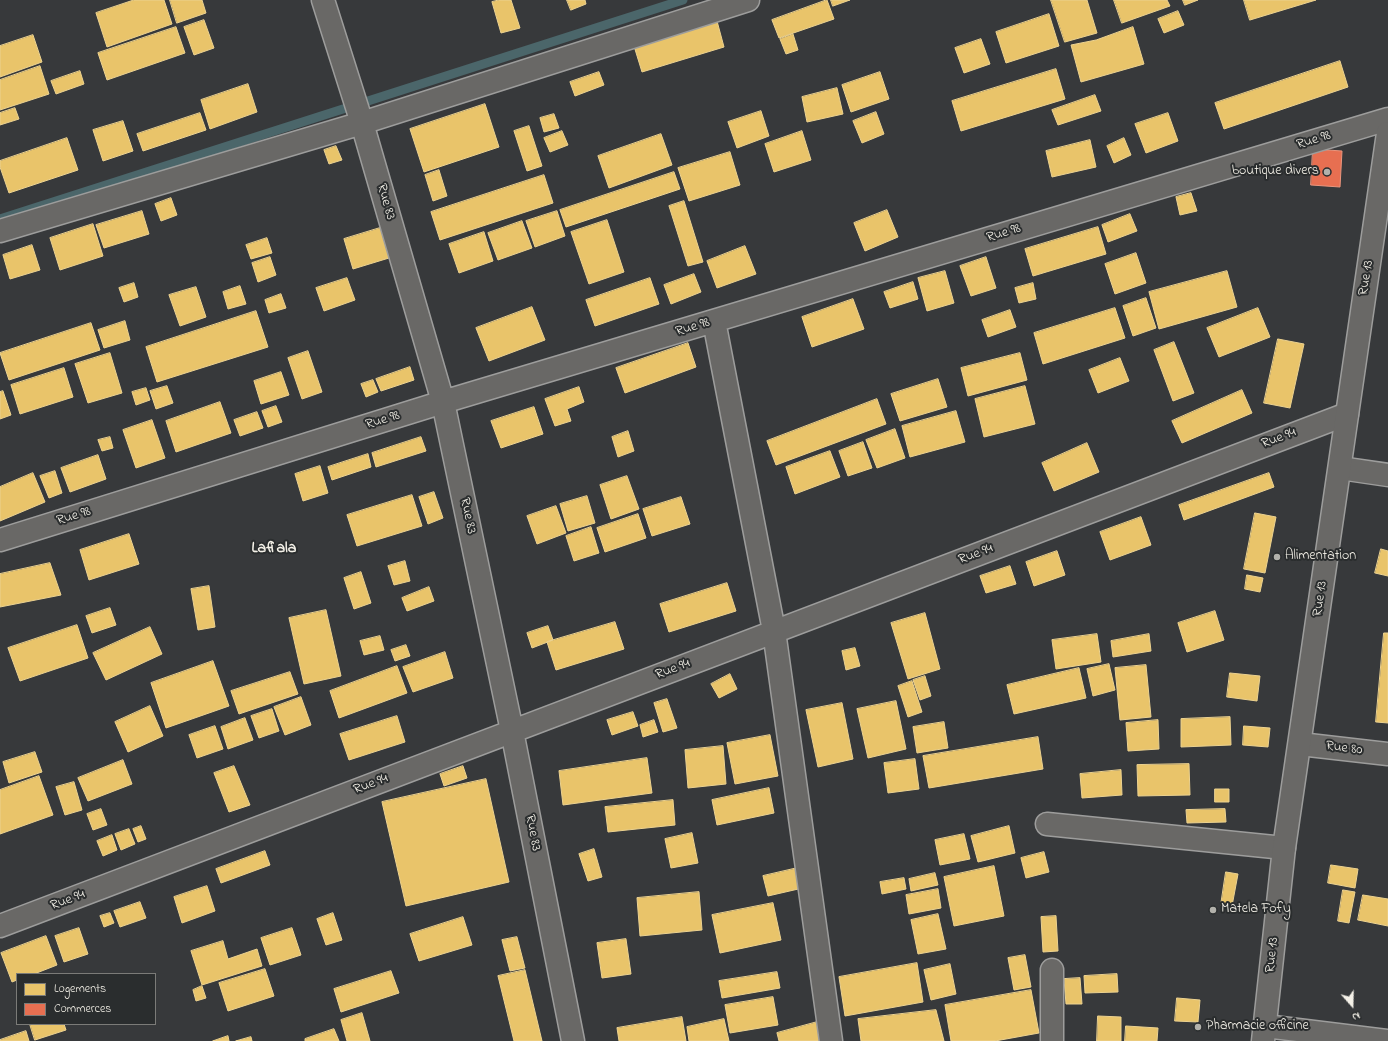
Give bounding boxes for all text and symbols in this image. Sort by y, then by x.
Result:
street label: Rue 98 [1295,128,1333,154]
place label: boutique divers [1232,164,1319,180]
marker: boutique divers [1322,167,1332,177]
street label: Rue 83 [372,182,398,222]
street label: Rue 98 [985,221,1023,247]
street label: Rue 13 [1356,259,1378,297]
street label: Rue 98 [674,315,712,341]
street label: Rue 98 [364,408,402,434]
street label: Rue 94 [1259,425,1299,453]
street label: Rue 83 [455,496,479,536]
street label: Rue 98 [55,504,93,530]
district label: Lafiala [252,539,296,559]
street label: Rue 94 [956,541,996,569]
place label: Alimentation [1285,549,1356,565]
marker: Alimentation [1272,552,1282,562]
street label: Rue 13 [1310,580,1332,618]
street label: Rue 94 [653,656,693,684]
street label: Rue 80 [1325,738,1363,760]
street label: Rue 94 [351,771,391,799]
street label: Rue 83 [520,813,544,853]
street label: Rue 94 [48,887,88,915]
place label: Matela Fofy [1221,902,1291,918]
marker: Matela Fofy [1208,905,1218,915]
street label: Rue 13 [1263,936,1283,974]
legend [16,973,156,1025]
text: Logements [54,980,106,998]
north arrow [1332,985,1372,1025]
text: Commerces [54,1000,111,1018]
text: N [1350,1007,1362,1025]
place label: Pharmacie officine [1206,1019,1309,1035]
marker: Pharmacie officine [1193,1022,1203,1032]

